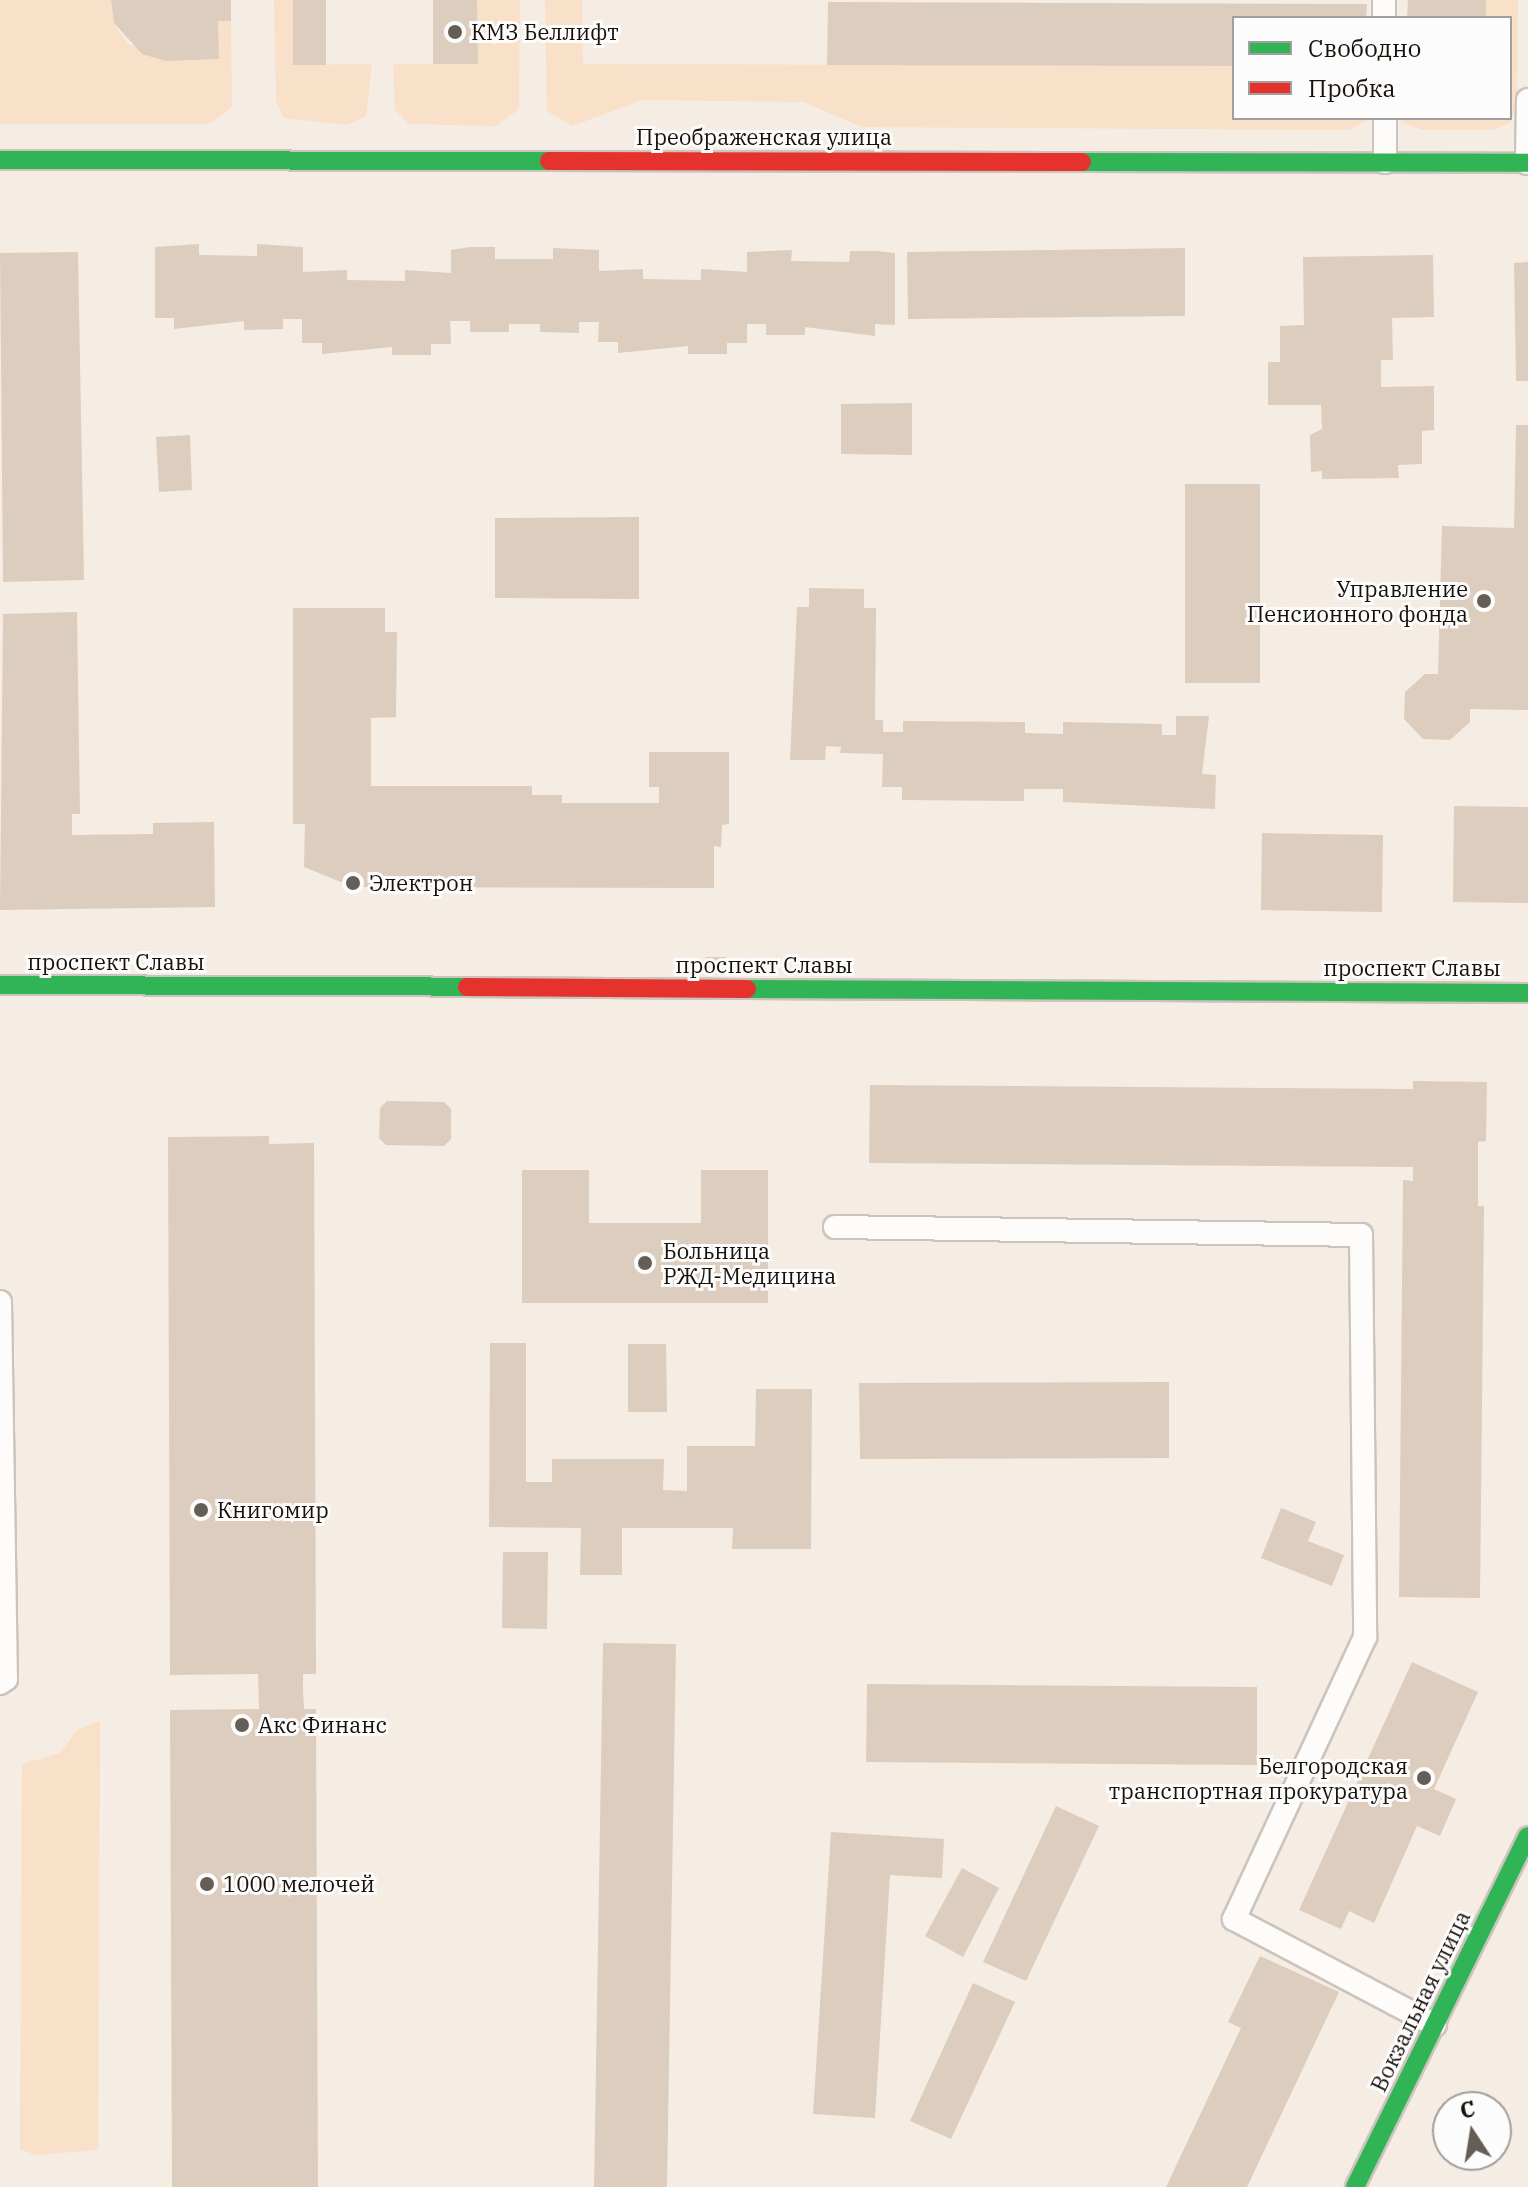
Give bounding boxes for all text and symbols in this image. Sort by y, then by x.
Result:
legend [1232,16,1512,120]
place label: КМЗ Беллифт [471,19,619,45]
marker: КМЗ Беллифт [446,23,464,41]
text: Свободно [1308,32,1421,64]
text: Пробка [1308,72,1396,104]
street label: Преображенская улица [636,124,892,150]
place label: Управление Пенсионного фонда [1247,575,1468,626]
marker: Управление Пенсионного фонда [1475,592,1493,610]
place label: Электрон [369,870,473,896]
marker: Электрон [344,874,362,892]
street label: проспект Славы [27,949,205,975]
street label: проспект Славы [675,952,853,978]
street label: проспект Славы [1323,955,1501,981]
place label: Больница РЖД-Медицина [663,1237,836,1288]
marker: Больница РЖД-Медицина [634,1252,656,1274]
place label: Книгомир [217,1497,329,1523]
marker: Книгомир [192,1501,210,1519]
place label: Акс Финанс [258,1712,387,1738]
marker: Акс Финанс [233,1716,251,1734]
place label: Белгородская транспортная прокуратура [1109,1752,1408,1804]
marker: Белгородская транспортная прокуратура [1415,1769,1433,1787]
place label: 1000 мелочей [223,1871,375,1897]
marker: 1000 мелочей [198,1875,216,1893]
street label: Вокзальная улица [1365,1906,1475,2096]
north arrow [1432,2091,1512,2171]
text: С [1457,2093,1477,2125]

